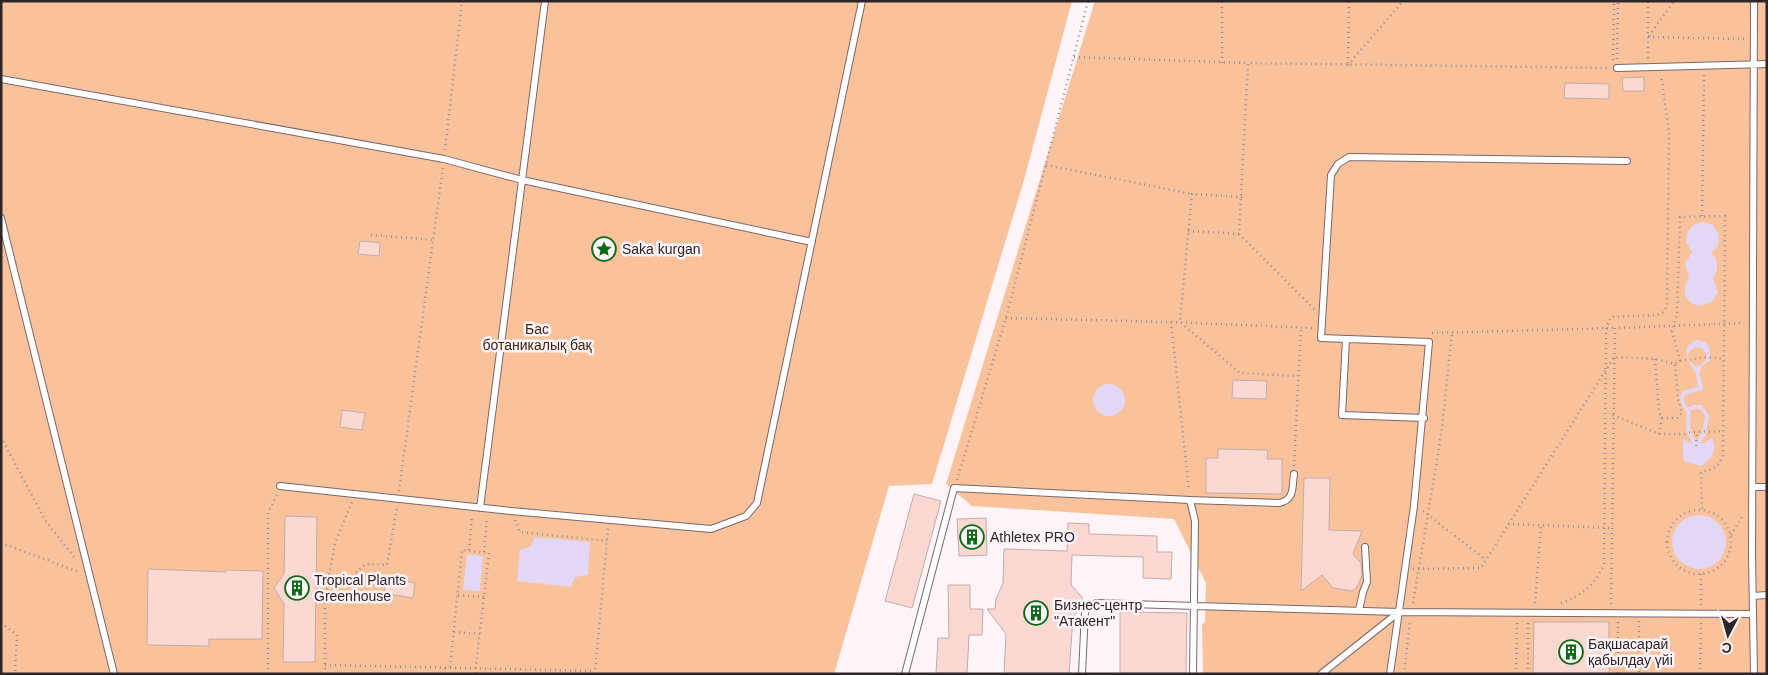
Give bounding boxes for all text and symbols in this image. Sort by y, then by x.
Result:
place icon: Saka kurgan [591,236,617,262]
place label: Saka kurgan [622,241,701,257]
park label: Бас ботаникалық бақ [482,321,592,353]
building icon: Athletex PRO [959,524,985,550]
place label: Athletex PRO [990,529,1075,545]
place label: Tropical Plants Greenhouse [314,572,406,604]
building icon: Tropical Plants Greenhouse [284,575,310,601]
place label: Бизнес-центр "Атакент" [1054,597,1142,629]
building icon: Бизнес-центр "Атакент" [1023,600,1049,626]
north arrow [1703,610,1753,660]
place label: Бақшасарай қабылдау үйі [1588,636,1673,668]
building icon: Бақшасарай қабылдау үйі [1558,639,1584,665]
text: С [1721,639,1733,656]

